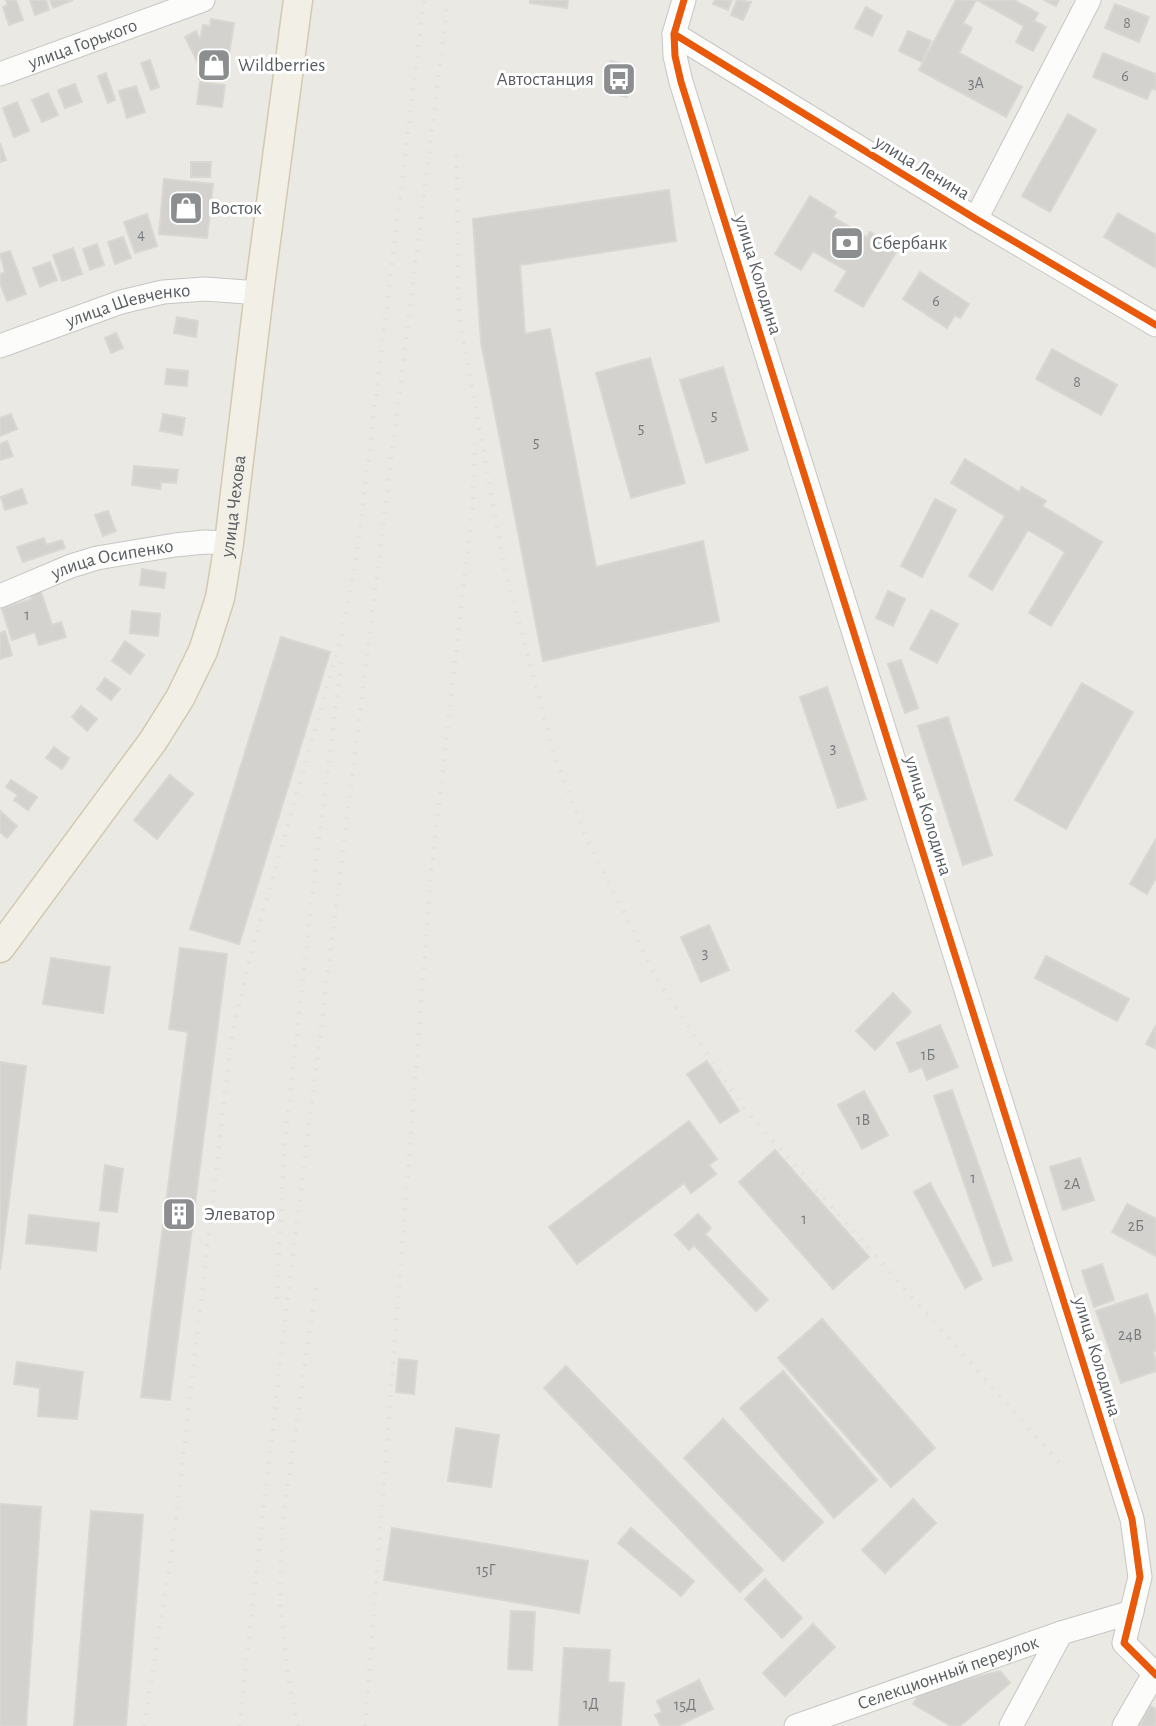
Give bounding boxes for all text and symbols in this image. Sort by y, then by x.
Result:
street label: улица Горького [25,15,140,73]
house number: 8 [1123,15,1131,31]
shop icon: Wildberries [195,46,233,84]
place label: Wildberries [238,56,325,75]
bus stop icon: Автостанция [600,60,638,98]
house number: 6 [1121,68,1129,84]
place label: Автостанция [497,70,594,89]
house number: 3А [968,75,985,91]
street label: улица Ленина [871,132,973,204]
shop icon: Восток [167,189,205,227]
place label: Восток [210,199,262,218]
street label: улица Колодина [730,212,785,337]
bank icon: Сбербанк [828,224,866,262]
house number: 4 [137,226,145,242]
place label: Сбербанк [872,234,948,253]
street label: улица Шевченко [62,281,191,331]
house number: 6 [932,293,940,309]
house number: 8 [1073,374,1081,390]
house number: 5 [711,407,717,423]
house number: 5 [638,420,644,436]
house number: 5 [533,434,539,450]
street label: улица Чехова [217,454,249,560]
street label: улица Осипенко [47,536,175,583]
house number: 1 [24,607,30,623]
house number: 3 [830,740,836,756]
street label: улица Колодина [900,753,955,878]
house number: 3 [702,945,708,961]
house number: 1Б [921,1047,935,1063]
house number: 1В [856,1112,870,1128]
house number: 1 [970,1170,976,1186]
house number: 2А [1064,1176,1081,1192]
building icon: Элеватор [160,1195,198,1233]
place label: Элеватор [204,1205,275,1224]
house number: 1 [801,1211,807,1227]
house number: 2Б [1128,1218,1144,1234]
street label: улица Колодина [1069,1294,1124,1419]
house number: 24В [1118,1327,1142,1343]
house number: 15Г [476,1562,496,1578]
street label: Селекционный переулок [855,1632,1041,1713]
house number: 1Д [583,1696,599,1712]
house number: 15Д [674,1697,696,1713]

